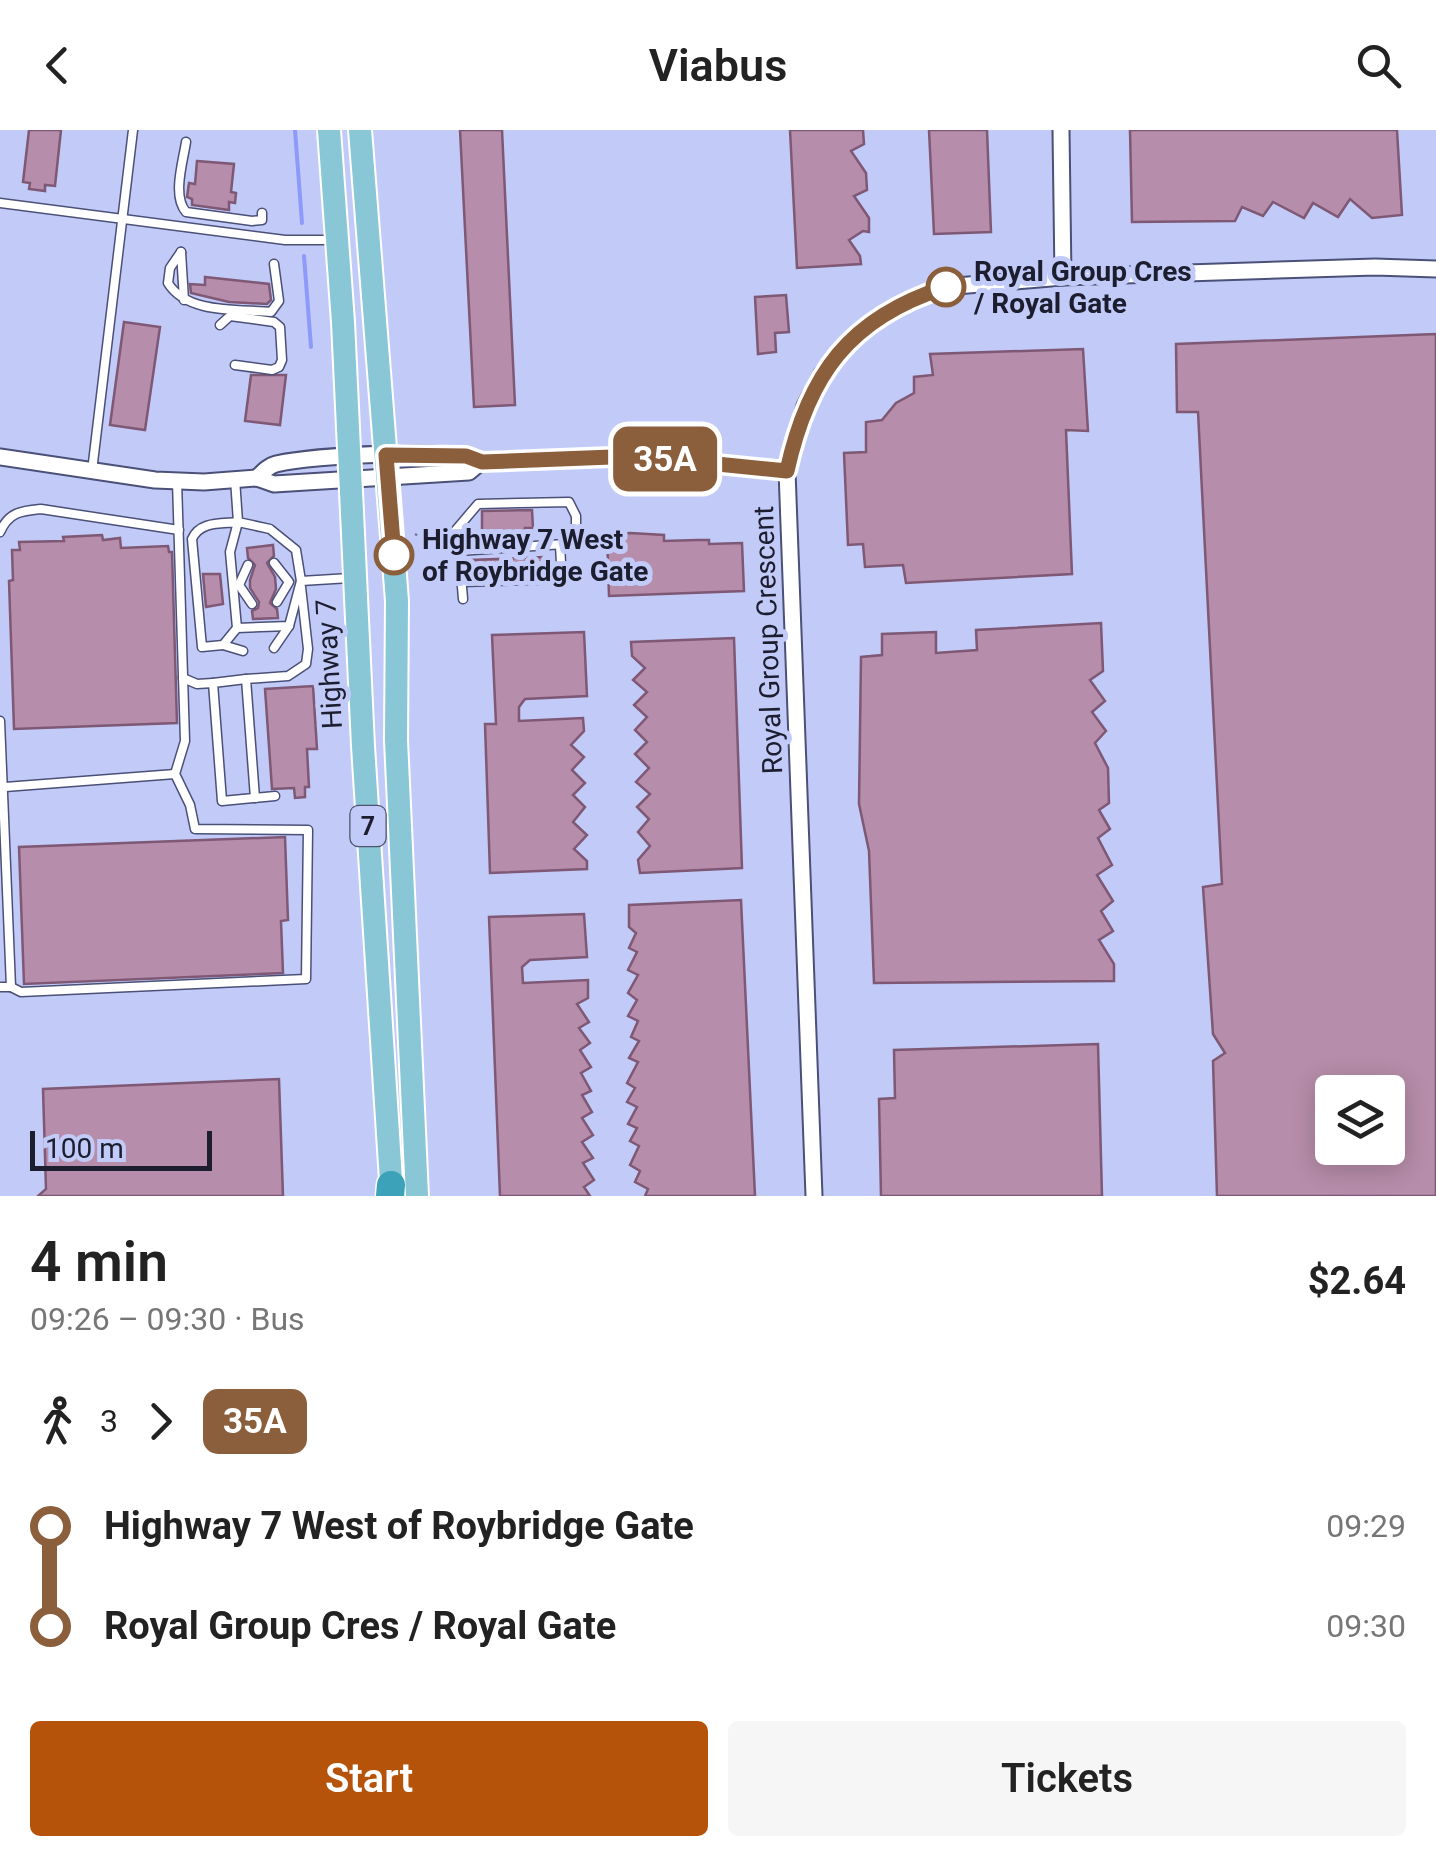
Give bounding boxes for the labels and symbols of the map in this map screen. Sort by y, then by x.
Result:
place label: Royal Group Cres / Royal Gate [973,255,1192,320]
marker: Royal Group Cres / Royal Gate [927,268,965,306]
line badge: 35A [608,426,722,492]
street label: Royal Group Crescent [747,505,789,775]
place label: Highway 7 West of Roybridge Gate [422,523,648,588]
marker: Highway 7 West of Roybridge Gate [375,536,413,574]
street label: Highway 7 [309,598,349,730]
road number: 7 [350,806,386,846]
scale bar [30,1126,212,1170]

